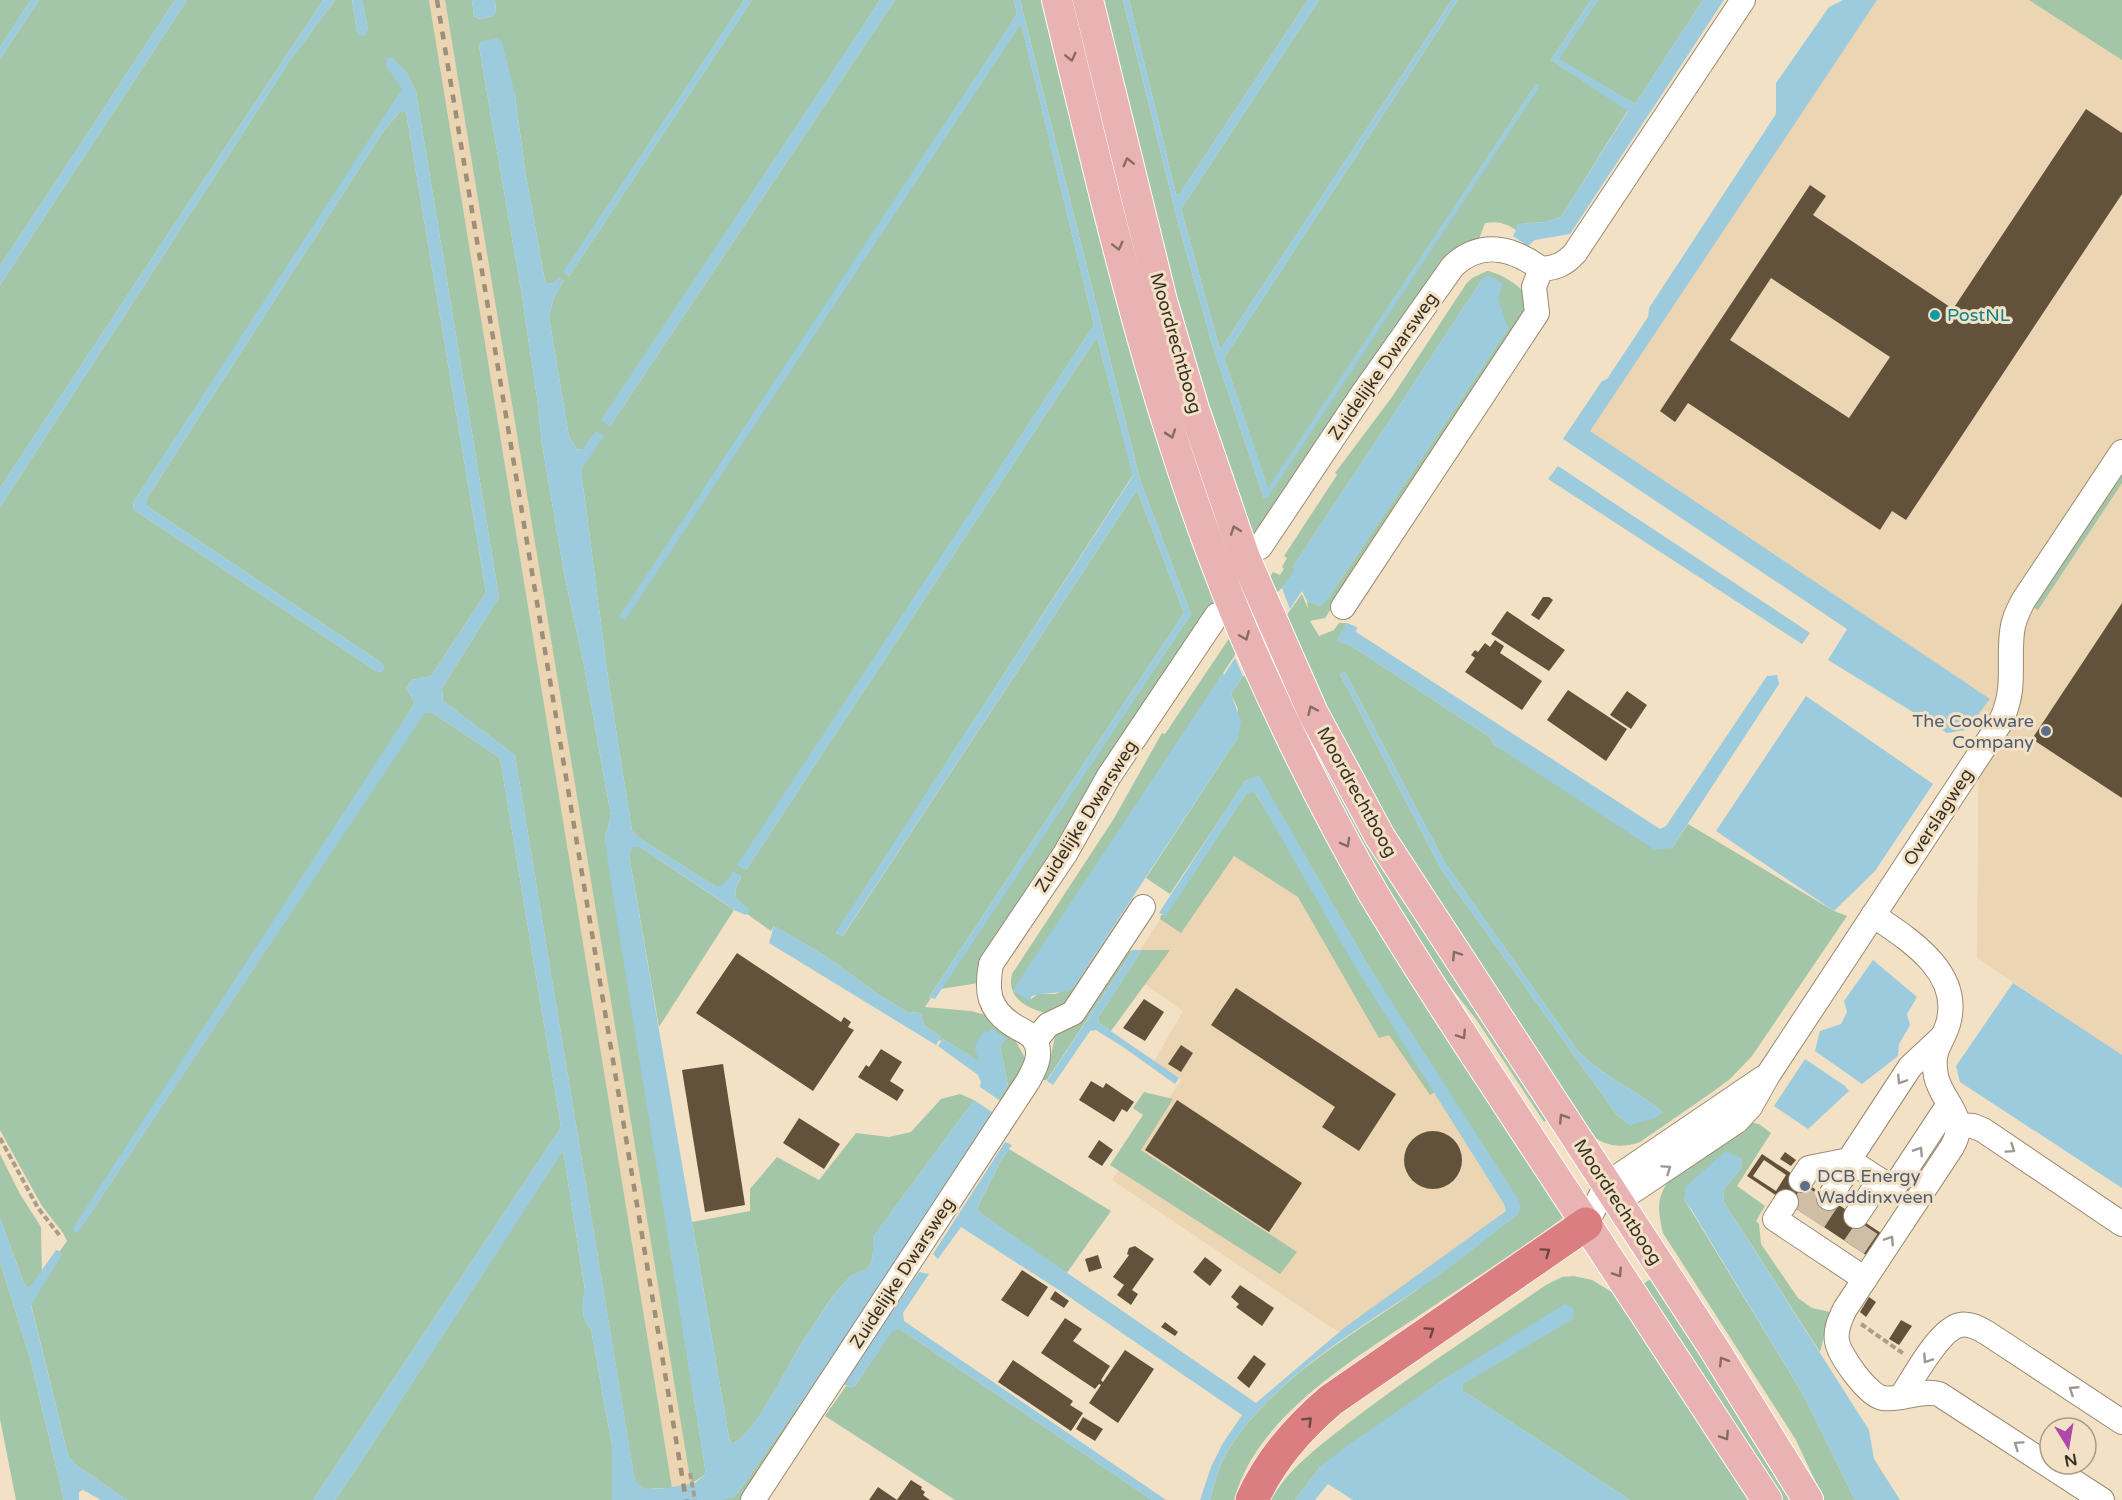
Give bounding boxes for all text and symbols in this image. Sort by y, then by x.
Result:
one-way arrow [1063,52,1076,62]
one-way arrow [1123,157,1136,167]
one-way arrow [1110,241,1123,251]
street label: Moordrechtboog [1145,270,1207,416]
street label: Zuidelijke Dwarsweg [1324,288,1442,444]
place label: PostNL [1947,304,2011,326]
marker: PostNL [1928,308,1942,322]
one-way arrow [1163,428,1176,439]
one-way arrow [1230,526,1243,536]
one-way arrow [1238,630,1250,641]
one-way arrow [1307,705,1319,716]
place label: The Cookware Company [1912,710,2034,753]
street label: Moordrechtboog [1312,723,1402,861]
marker: The Cookware Company [2039,724,2053,738]
street label: Zuidelijke Dwarsweg [1030,736,1142,896]
street label: Overslagweg [1898,764,1978,870]
one-way arrow [1339,837,1350,848]
one-way arrow [1452,951,1463,962]
one-way arrow [1455,1029,1467,1039]
one-way arrow [1897,1073,1908,1084]
one-way arrow [1559,1114,1571,1124]
street label: Moordrechtboog [1569,1135,1667,1269]
one-way arrow [2004,1141,2015,1152]
one-way arrow [1911,1146,1922,1157]
one-way arrow [1660,1165,1671,1176]
place label: DCB Energy Waddinxveen [1817,1165,1934,1208]
marker: DCB Energy Waddinxveen [1798,1179,1812,1193]
street label: Zuidelijke Dwarsweg [845,1193,959,1353]
one-way arrow [1883,1236,1894,1247]
one-way arrow [1539,1248,1550,1259]
one-way arrow [1611,1266,1622,1277]
one-way arrow [1423,1327,1434,1338]
one-way arrow [1923,1352,1934,1363]
one-way arrow [1718,1357,1730,1367]
one-way arrow [2069,1386,2080,1397]
north arrow [2038,1416,2098,1476]
one-way arrow [1301,1417,1311,1428]
one-way arrow [1718,1429,1729,1440]
one-way arrow [2014,1440,2024,1452]
text: N [2062,1449,2079,1471]

